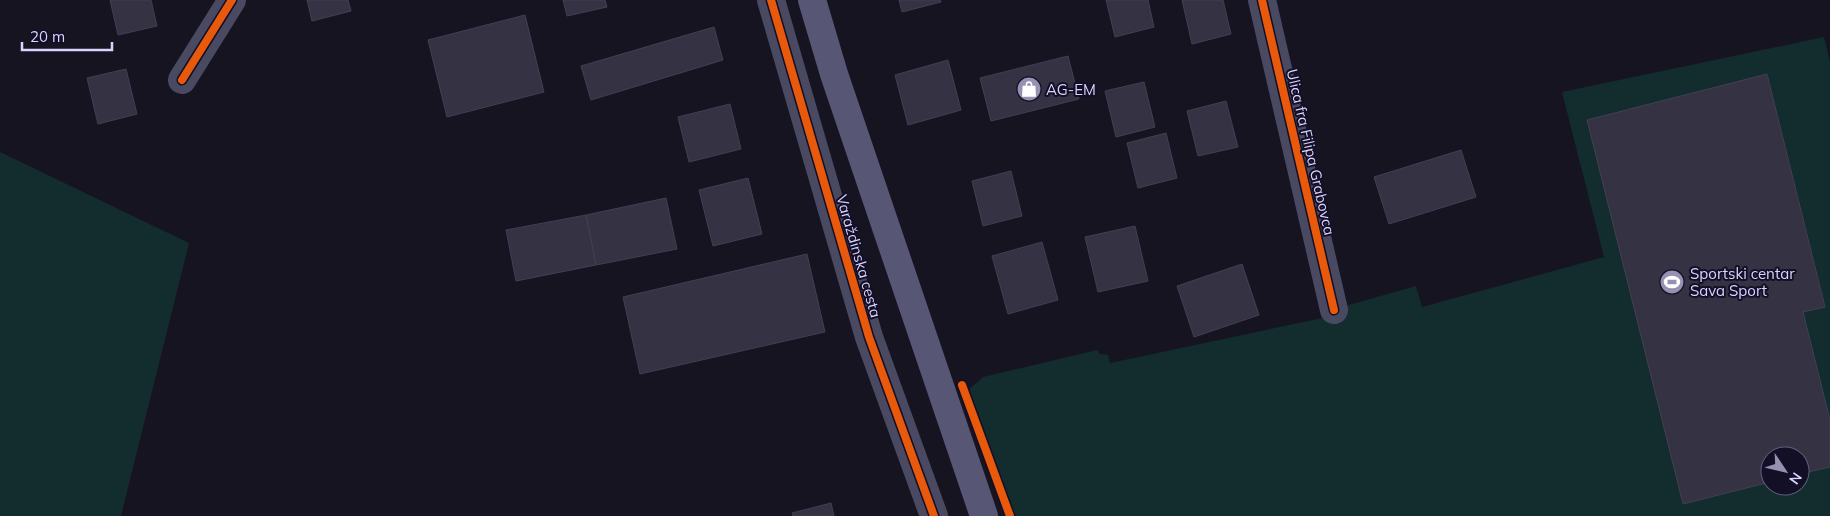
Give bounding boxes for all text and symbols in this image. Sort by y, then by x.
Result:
scale bar [22,20,112,52]
text: 20 m [30,27,65,46]
street label: Ulica fra Filipa Grabovca [1283,67,1339,237]
shop icon: AG-EM [1016,76,1042,102]
place label: AG-EM [1046,80,1096,99]
street label: Varaždinska cesta [832,192,886,320]
place label: Sportski centar Sava Sport [1690,264,1795,300]
sports icon: Sportski centar Sava Sport [1659,269,1685,295]
north arrow [1760,446,1810,496]
text: N [1785,469,1806,488]

